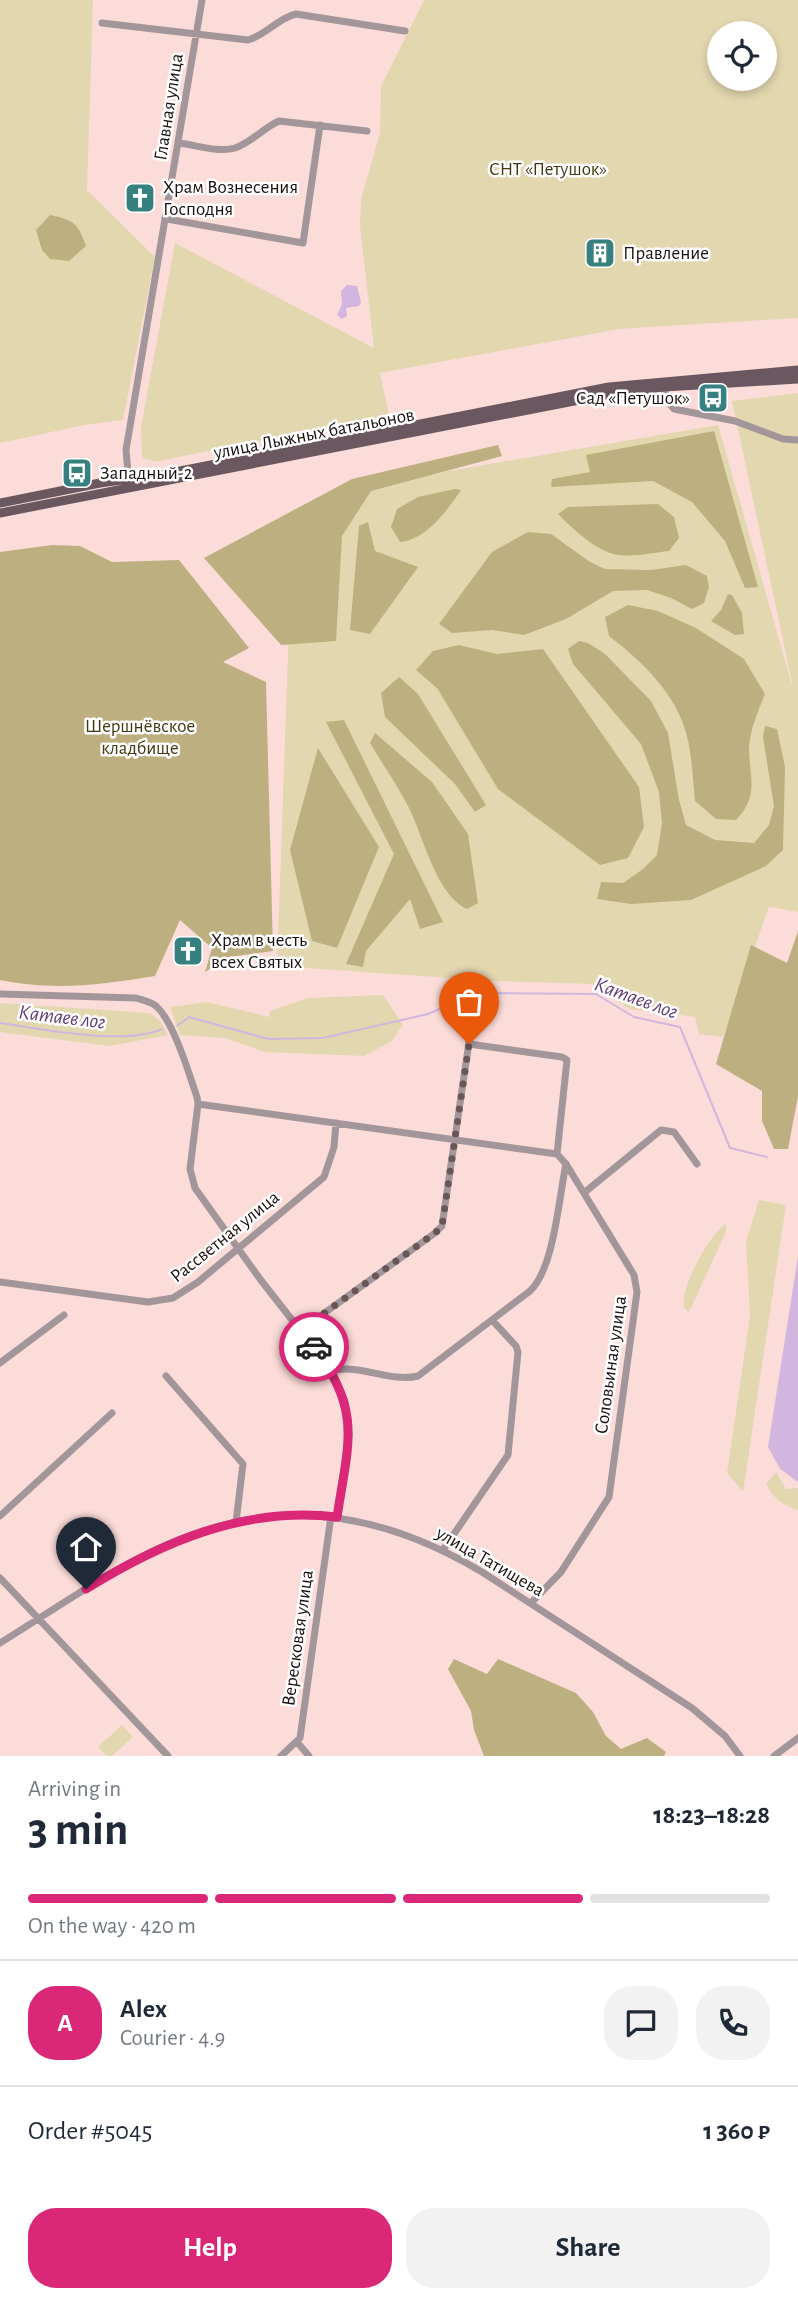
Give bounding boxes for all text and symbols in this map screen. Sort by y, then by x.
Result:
map controls [707,21,777,91]
button: locate [707,21,777,91]
street label: Главная улица [151,52,187,162]
park label: СНТ «Петушок» [489,160,607,179]
place label: Храм Вознесения Господня [163,178,298,219]
church icon: Храм Вознесения Господня [123,181,157,215]
building icon: Правление [583,236,617,270]
place label: Правление [623,244,709,263]
bus stop icon: Сад «Петушок» [696,381,730,415]
place label: Сад «Петушок» [576,389,690,408]
street label: улица Лыжных батальонов [211,405,416,463]
bus stop icon: Западный-2 [60,456,94,490]
place label: Западный-2 [100,464,193,483]
park label: Шершнёвское кладбище [85,717,195,758]
place label: Храм в честь всех Святых [211,931,307,972]
church icon: Храм в честь всех Святых [171,934,205,968]
pin [439,972,499,1044]
water label: Катаев лог [592,973,680,1023]
icon: bag [450,983,488,1021]
water label: Катаев лог [18,1001,106,1033]
street label: Рассветная улица [167,1187,283,1286]
street label: Соловьиная улица [592,1294,630,1435]
courier [279,1312,349,1382]
icon: car [295,1328,333,1366]
pin [56,1517,116,1589]
street label: улица Татищева [432,1523,548,1601]
icon: home [67,1528,105,1566]
street label: Вересковая улица [279,1568,317,1707]
text: Arriving in [28,1778,121,1801]
text: 18:23–18:28 [653,1802,770,1828]
text: 3 min [28,1807,128,1853]
text: On the way · 420 m [28,1915,196,1938]
button: chat [604,1986,678,2060]
button: phone [696,1986,770,2060]
text: Alex [120,1996,167,2022]
text: A [57,2010,73,2036]
text: Courier · 4.9 [120,2027,225,2050]
text: Order #5045 [28,2118,152,2144]
text: 1 360 ₽ [703,2118,770,2144]
button: Help [28,2208,392,2288]
button: Share [406,2208,770,2288]

